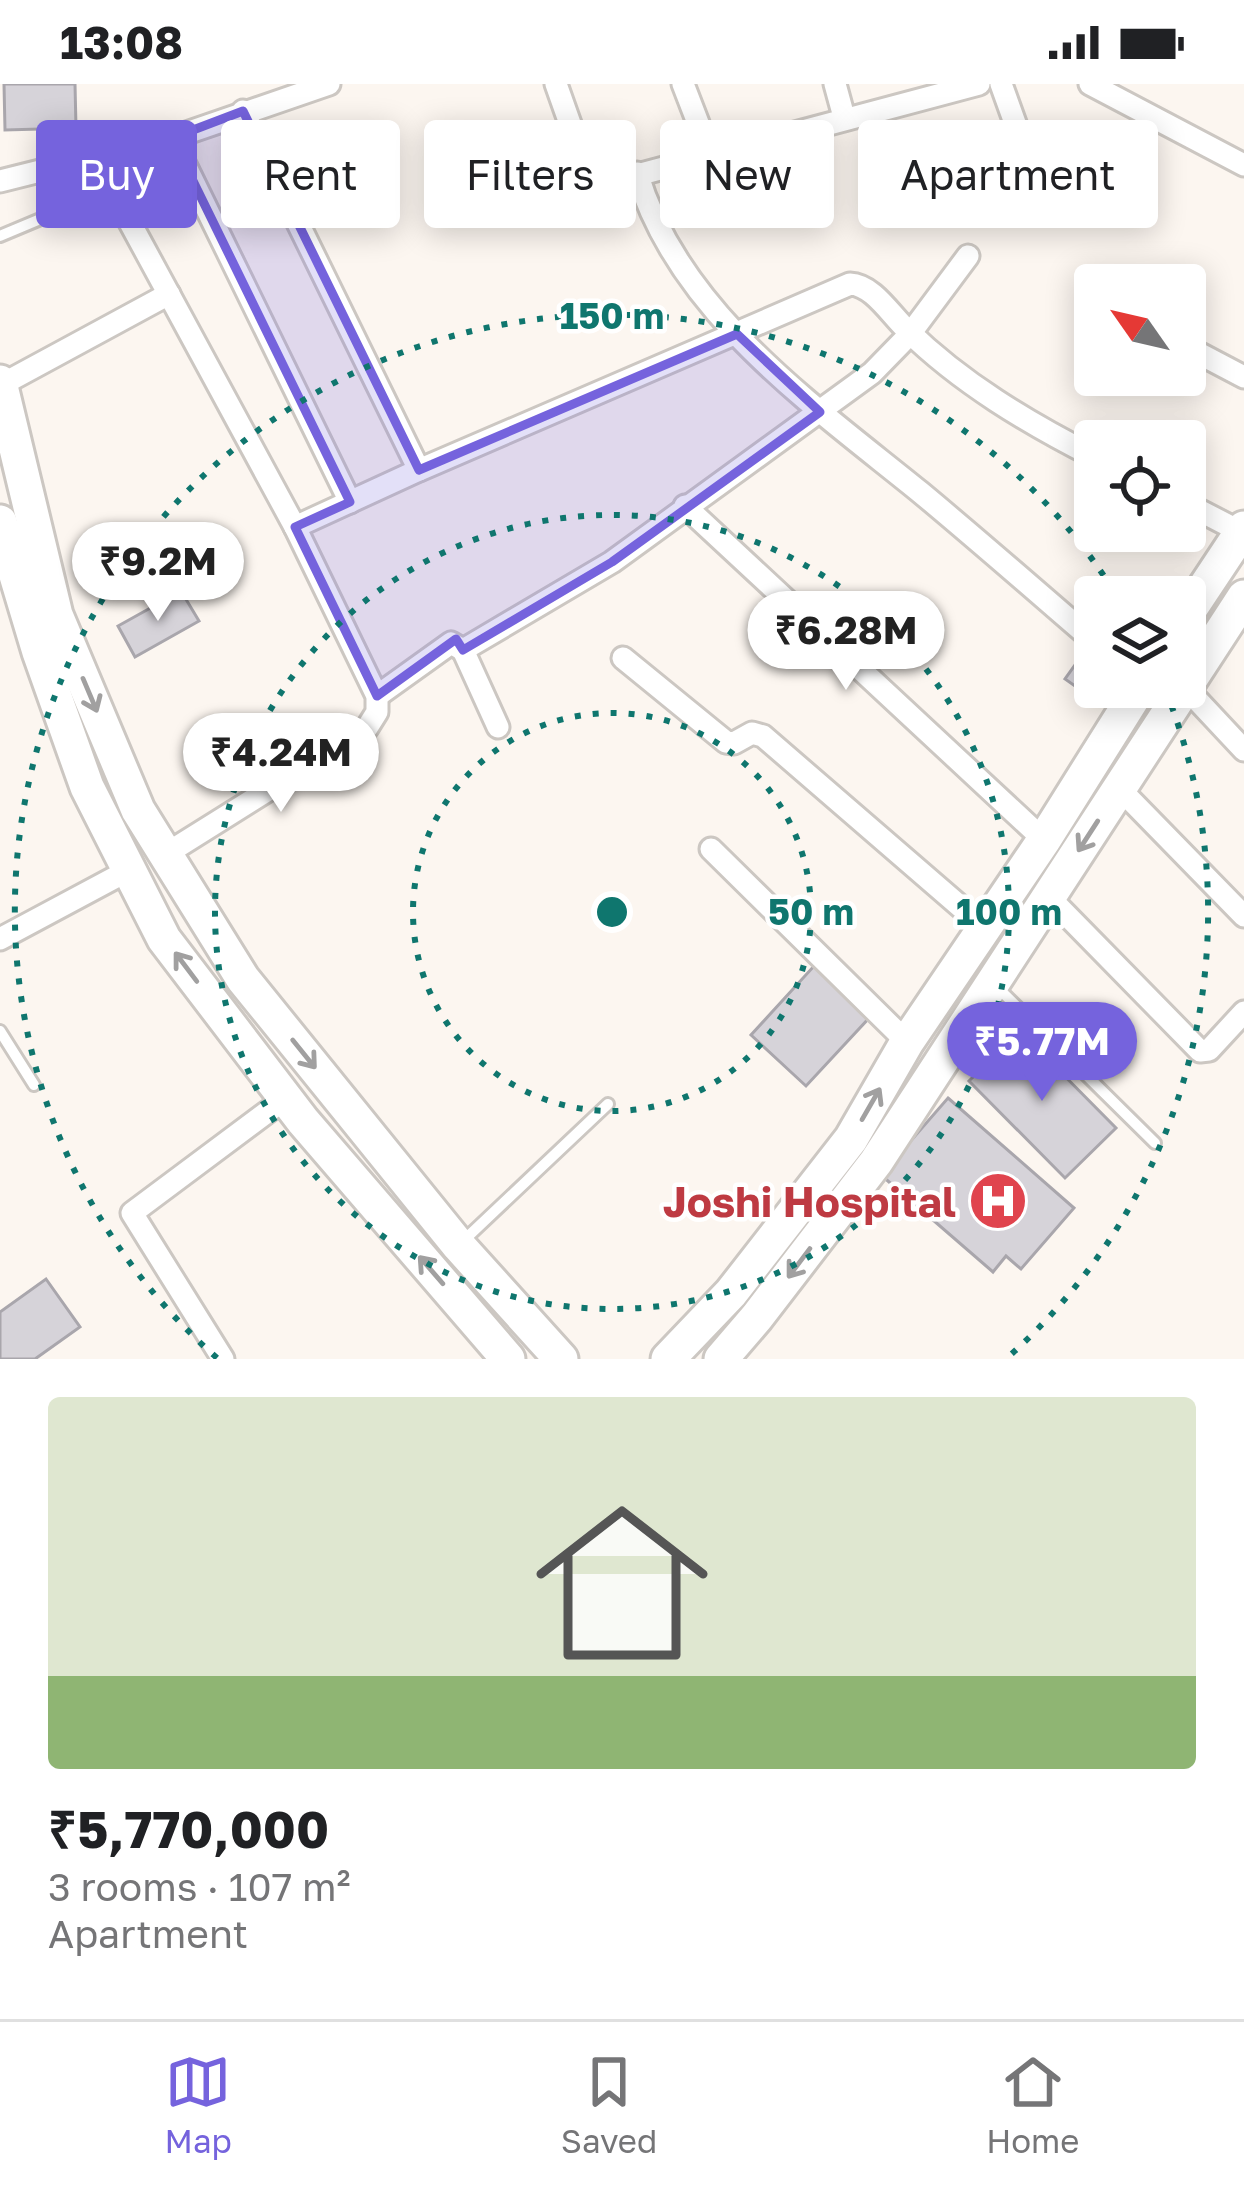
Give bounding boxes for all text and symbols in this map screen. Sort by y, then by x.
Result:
text: 13:08 [60,15,183,69]
chip: Buy [36,120,197,228]
chip: Rent [221,120,400,228]
chip: Filters [424,120,636,228]
chip: New [660,120,834,228]
chip: Apartment [858,120,1158,228]
north arrow [1074,264,1206,396]
map controls [1074,264,1206,708]
text: 150 m [560,294,664,337]
button: locate [1074,420,1206,552]
pin: ₹9.2M [74,522,242,624]
text: ₹9.2M [99,537,217,584]
button: layers [1074,576,1206,708]
pin: ₹6.28M [748,591,944,693]
text: ₹6.28M [774,606,918,653]
one-way arrow [81,676,102,713]
pin: ₹4.24M [183,713,379,815]
text: ₹4.24M [210,728,352,775]
one-way arrow [1076,818,1101,852]
text: 50 m [768,890,854,933]
text: 100 m [956,890,1062,933]
centre of rings [591,891,633,933]
one-way arrow [174,951,200,984]
pin: ₹5.77M [944,1002,1140,1104]
text: ₹5.77M [974,1017,1110,1064]
one-way arrow [290,1037,316,1069]
one-way arrow [859,1088,883,1122]
hospital icon: Joshi Hospital [967,1170,1029,1232]
place label: Joshi Hospital [663,1176,956,1226]
one-way arrow [786,1246,813,1278]
one-way arrow [418,1255,446,1286]
icon: home [514,1475,730,1691]
text: ₹5,770,000 [48,1798,329,1859]
text: 3 rooms · 107 m² [48,1863,351,1910]
text: Apartment [48,1910,248,1957]
tab: Map [165,2049,232,2160]
tab: Saved [561,2049,657,2160]
tab: Home [986,2049,1079,2160]

